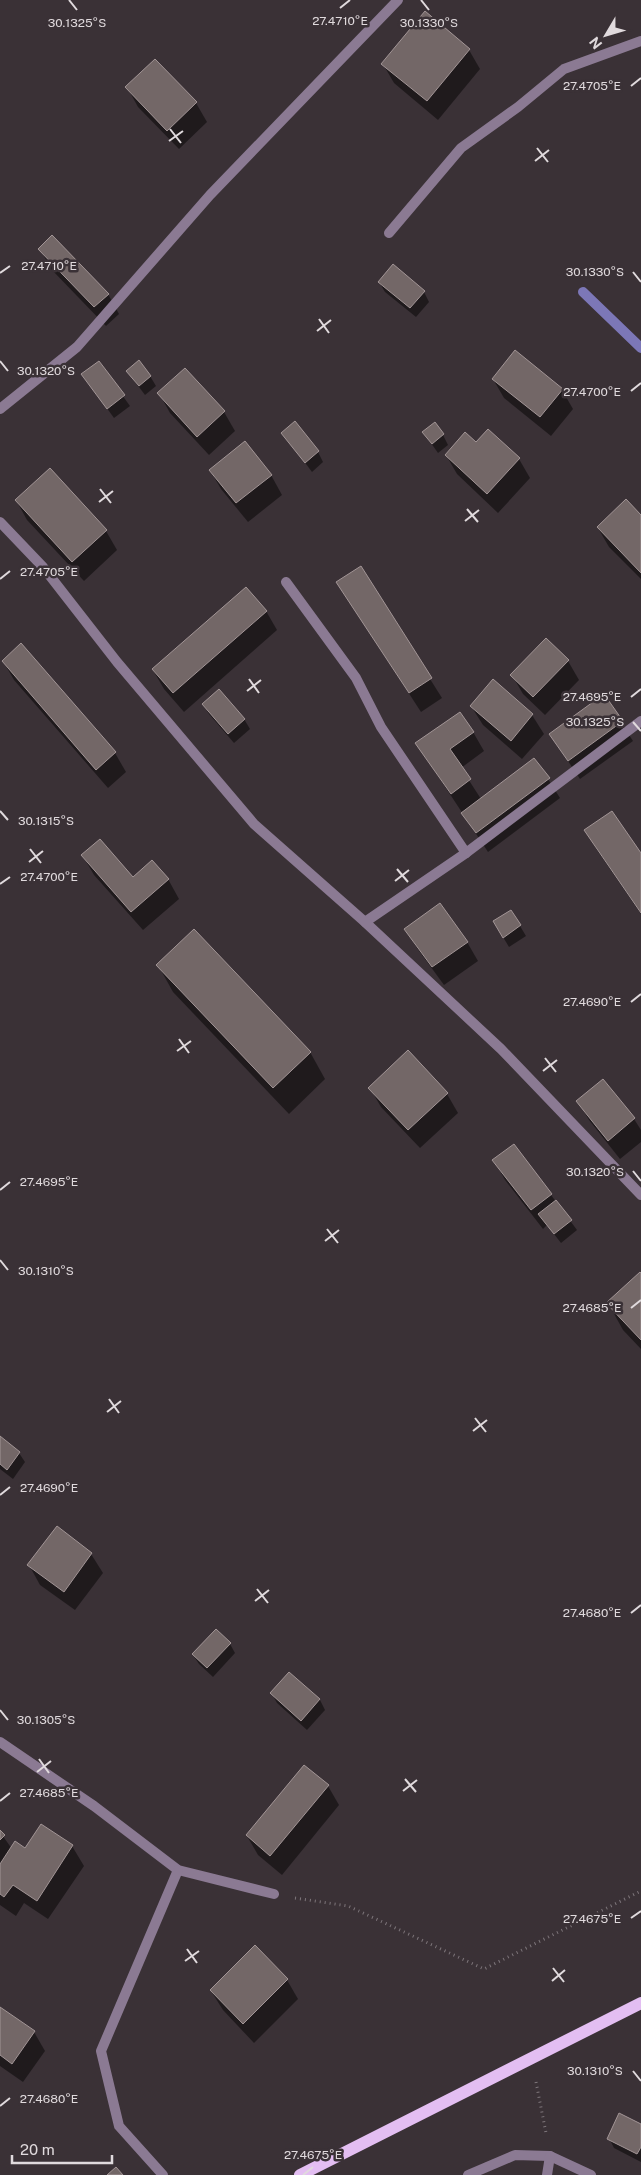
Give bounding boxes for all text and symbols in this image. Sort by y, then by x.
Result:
north arrow [581,10,631,60]
text: 27.4710°E [312,14,368,28]
text: 30.1325°S [48,16,106,30]
text: 30.1330°S [400,16,458,30]
text: N [586,34,605,52]
text: 27.4705°E [563,79,621,93]
text: 27.4710°E [21,259,77,273]
text: 30.1330°S [566,265,624,279]
text: 30.1320°S [17,364,75,378]
text: 27.4700°E [563,385,621,399]
text: 27.4705°E [20,565,78,579]
text: 27.4695°E [563,690,621,704]
text: 30.1325°S [566,715,624,729]
text: 30.1315°S [18,814,74,828]
text: 27.4700°E [20,870,78,884]
text: 27.4690°E [563,995,621,1009]
text: 30.1320°S [566,1165,624,1179]
text: 27.4695°E [20,1175,78,1189]
text: 30.1310°S [18,1264,74,1278]
text: 27.4685°E [563,1301,621,1315]
text: 27.4690°E [20,1481,78,1495]
text: 27.4680°E [563,1606,621,1620]
text: 30.1305°S [17,1713,75,1727]
text: 27.4685°E [20,1786,78,1800]
text: 27.4675°E [563,1912,621,1926]
text: 30.1310°S [567,2064,623,2078]
text: 27.4680°E [20,2092,78,2106]
scale bar [12,2132,112,2164]
text: 20 m [20,2141,55,2158]
text: 27.4675°E [284,2148,342,2162]

